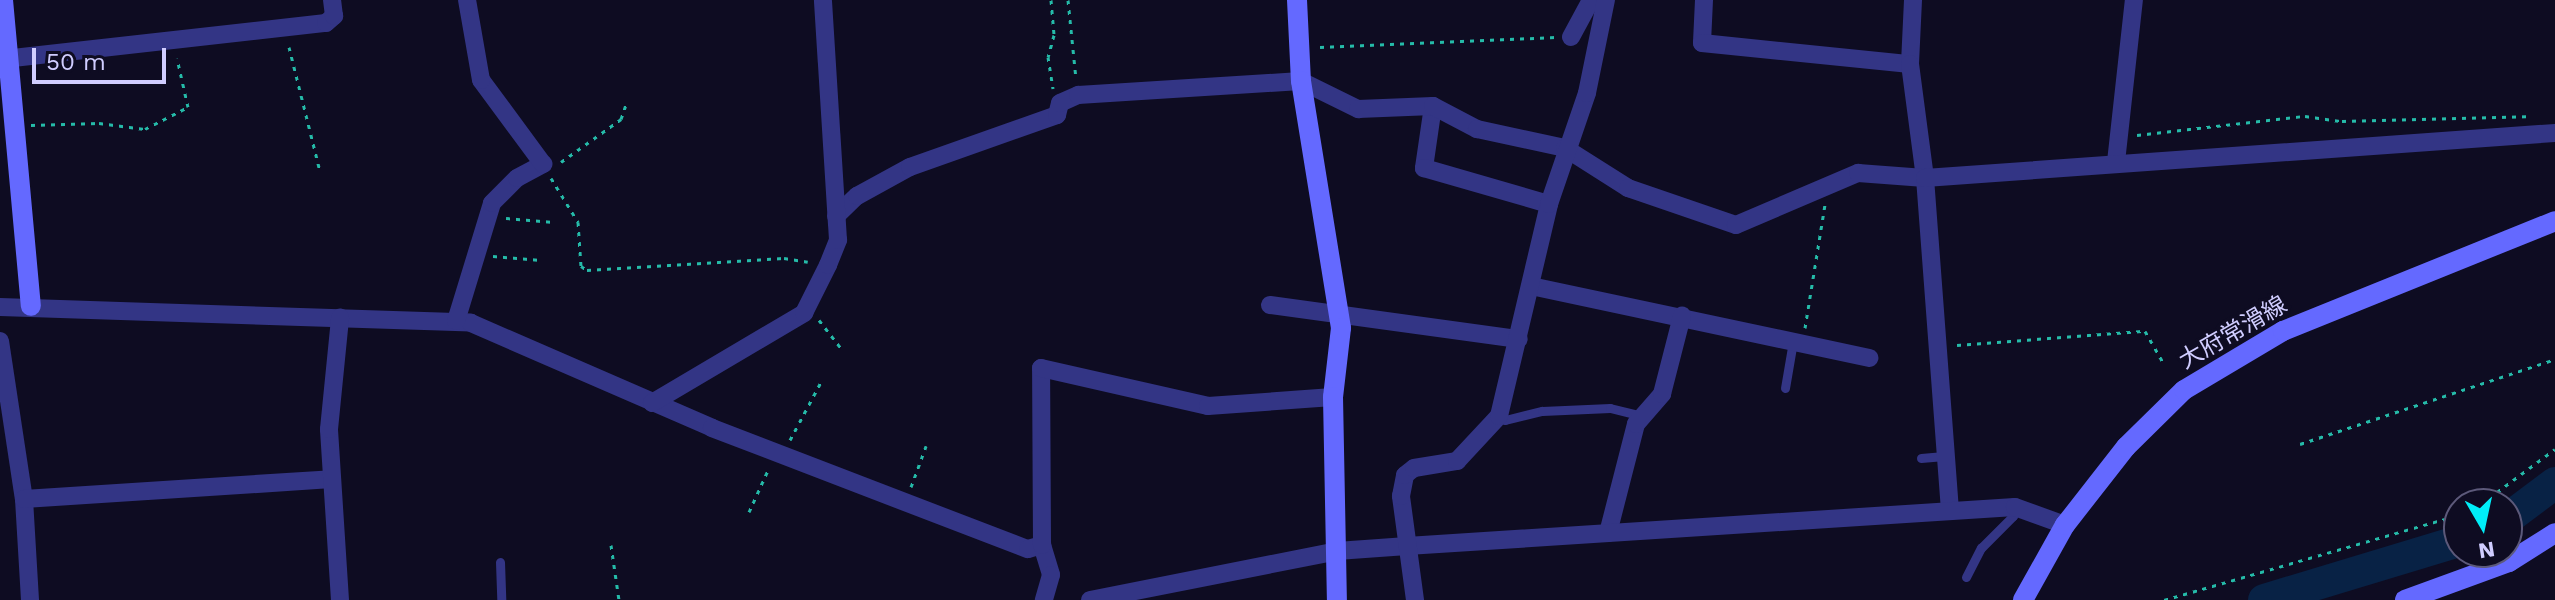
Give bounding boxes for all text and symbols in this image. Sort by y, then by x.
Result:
scale bar [36,32,170,82]
text: 50 m [46,48,106,76]
street label: 大府常滑線 [2174,291,2292,375]
north arrow [2443,488,2523,568]
text: N [2477,537,2497,564]

